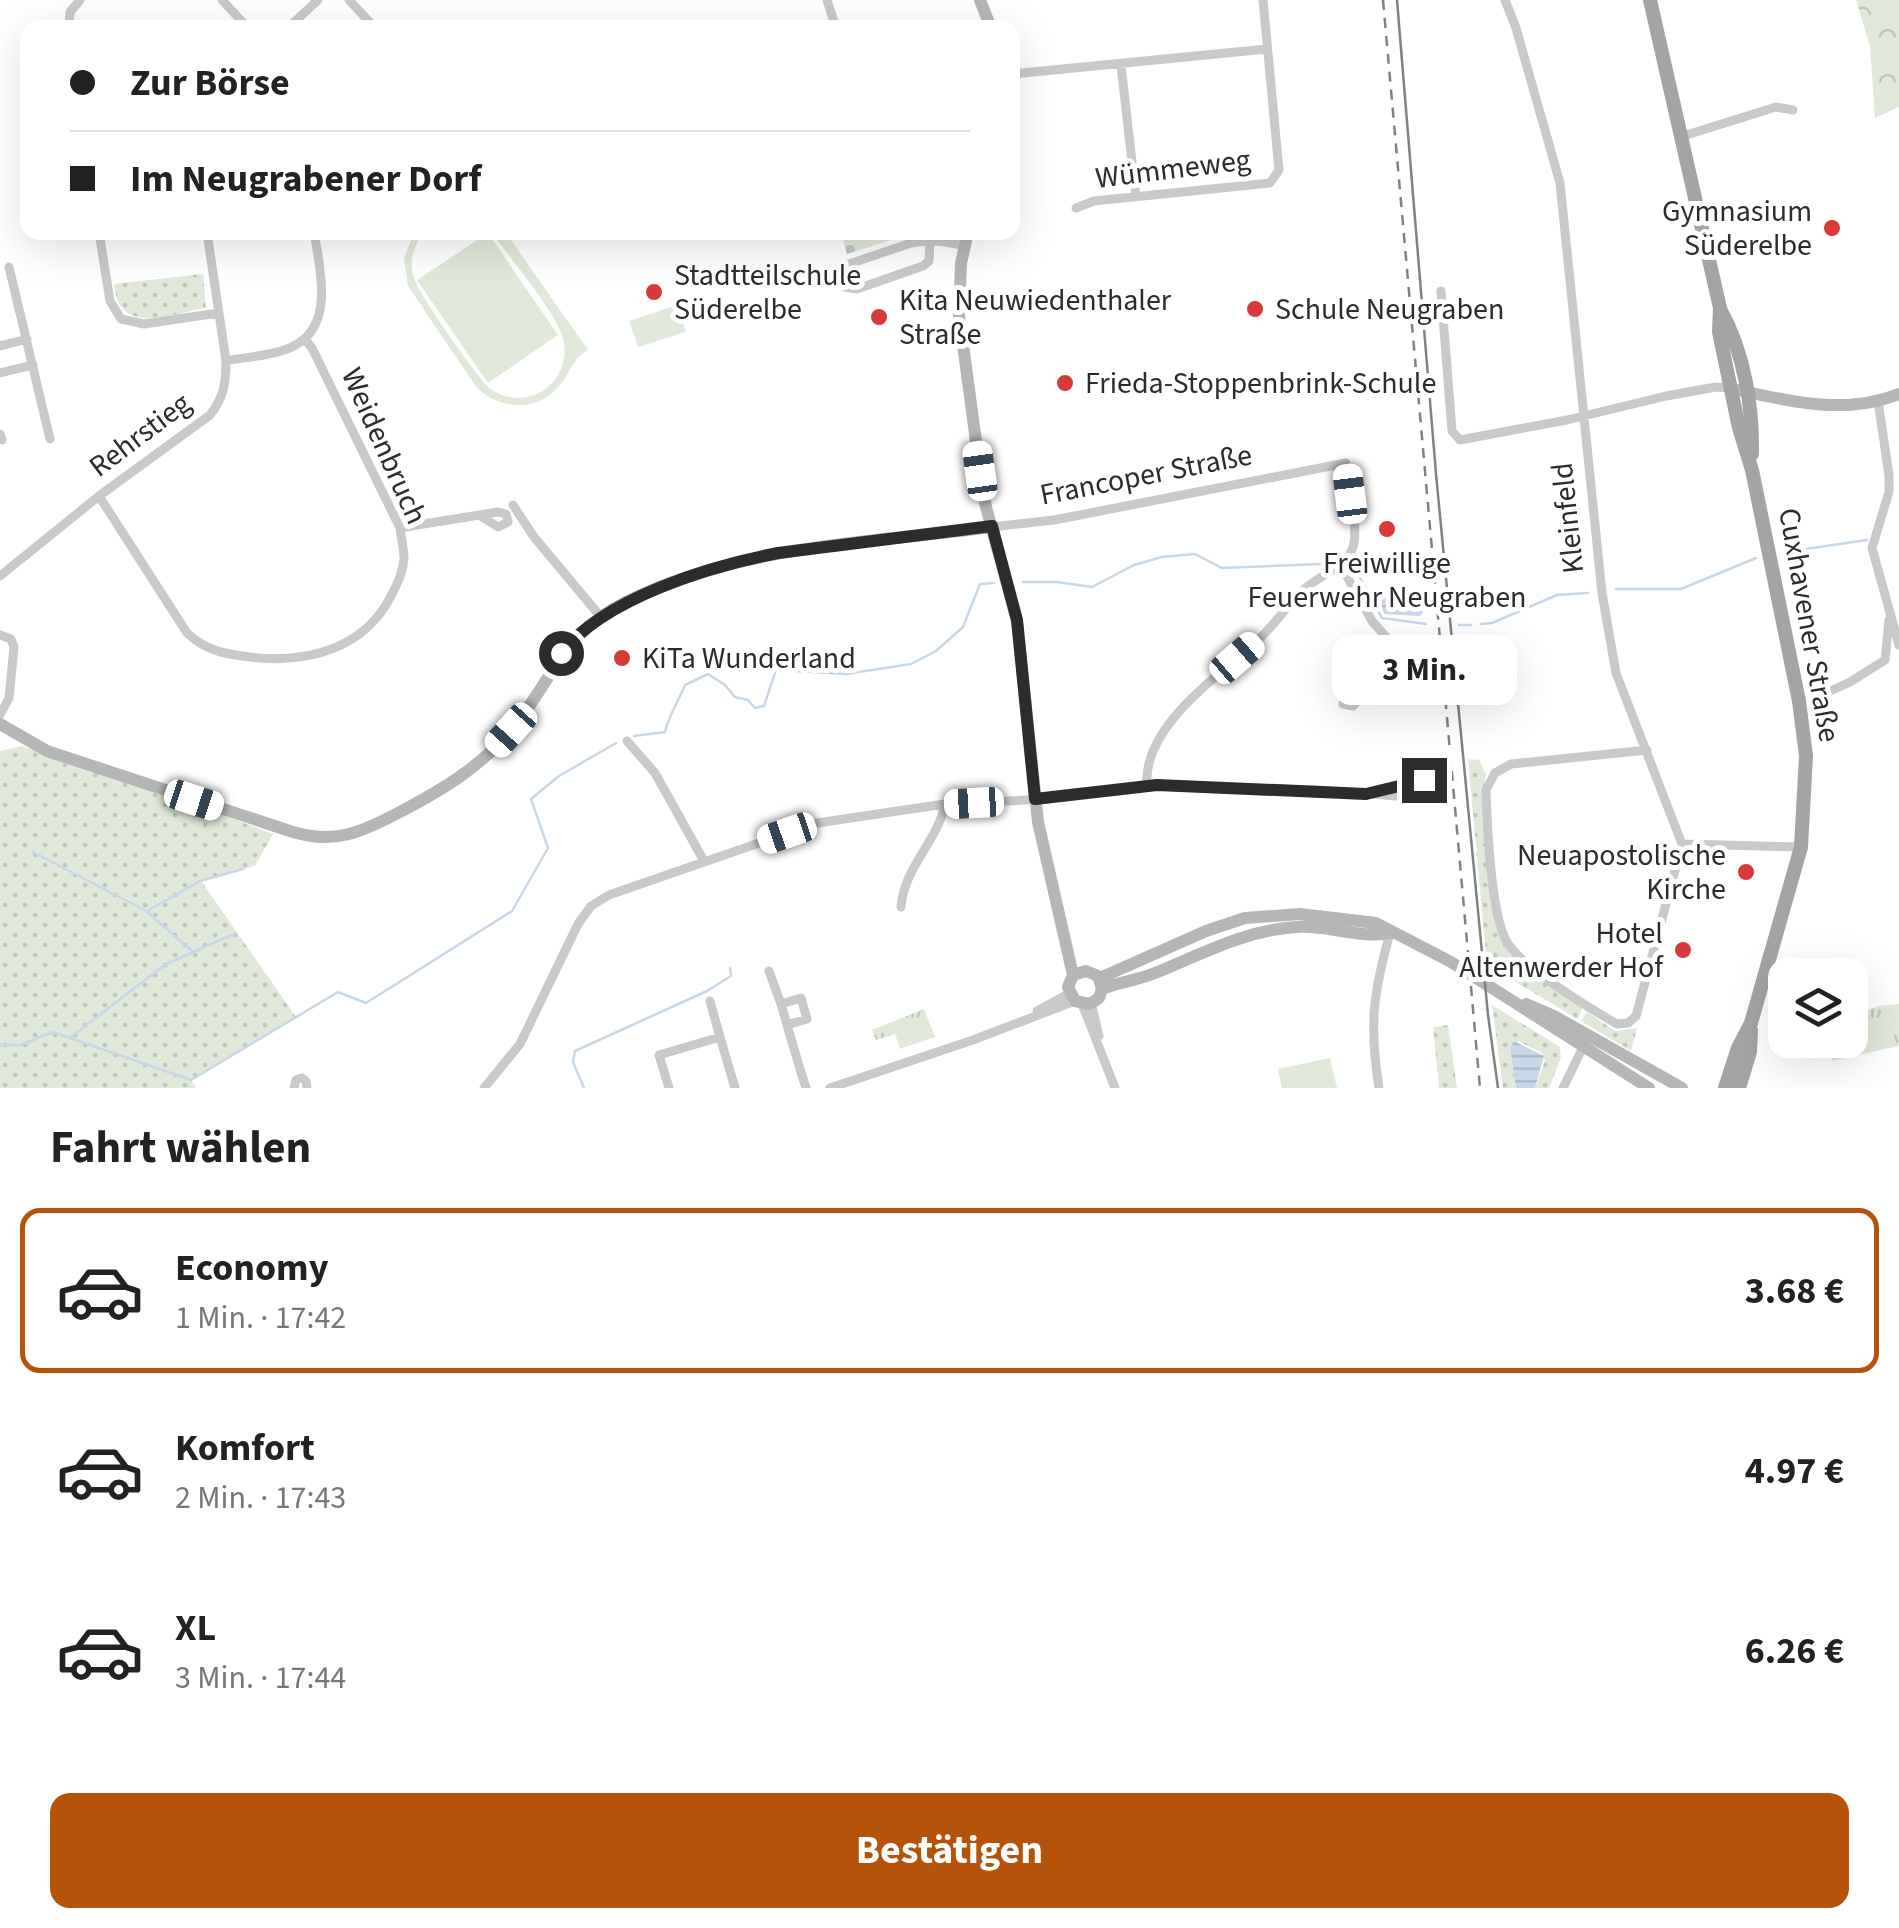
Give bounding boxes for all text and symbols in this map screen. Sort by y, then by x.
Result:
text: Zur Börse [130,56,290,110]
street label: Wümmeweg [1093,138,1253,200]
text: Im Neugrabener Dorf [130,152,481,206]
place label: Gymnasium Süderelbe [1662,190,1812,267]
marker: Gymnasium Süderelbe [1821,217,1843,239]
place label: Stadtteilschule Süderelbe [674,254,861,331]
place label: Kita Neuwiedenthaler Straße [899,279,1172,356]
marker: Stadtteilschule Süderelbe [643,281,665,303]
place label: Schule Neugraben [1275,288,1504,331]
marker: Schule Neugraben [1244,298,1266,320]
marker: Kita Neuwiedenthaler Straße [868,306,890,328]
street label: Weidenbruch [330,361,438,531]
place label: Frieda-Stoppenbrink-Schule [1085,362,1436,405]
marker: Frieda-Stoppenbrink-Schule [1054,372,1076,394]
street label: Rehrstieg [80,382,200,488]
street label: Francoper Straße [1036,433,1256,517]
car [961,439,999,503]
street label: Kleinfeld [1541,460,1595,576]
car [1331,462,1369,526]
street label: Cuxhavener Straße [1767,505,1851,745]
marker: Freiwillige Feuerwehr Neugraben [1376,518,1398,540]
place label: Freiwillige Feuerwehr Neugraben [1248,542,1526,619]
car [1205,627,1269,689]
route start [539,631,584,676]
callout: 3 Min. [1332,635,1516,705]
place label: KiTa Wunderland [642,637,856,680]
marker: KiTa Wunderland [611,647,633,669]
text: 3 Min. [1382,647,1467,693]
car [480,698,542,762]
route end [1402,758,1447,803]
car [161,776,227,824]
car [943,786,1005,820]
car [754,809,820,857]
place label: Neuapostolische Kirche [1517,834,1726,911]
marker: Neuapostolische Kirche [1735,861,1757,883]
place label: Hotel Altenwerder Hof [1459,912,1664,989]
marker: Hotel Altenwerder Hof [1672,939,1694,961]
map controls [1768,958,1868,1058]
button: layers [1768,958,1868,1058]
text: Fahrt wählen [50,1116,311,1180]
text: Economy [175,1241,328,1295]
icon: car [55,1246,145,1336]
text: 3.68 € [1745,1264,1844,1318]
text: 1 Min. · 17:42 [175,1295,346,1341]
text: Komfort [175,1421,315,1475]
icon: car [55,1426,145,1516]
text: 4.97 € [1745,1444,1844,1498]
text: 2 Min. · 17:43 [175,1475,346,1521]
text: XL [175,1601,216,1655]
icon: car [55,1606,145,1696]
text: 6.26 € [1745,1624,1844,1678]
text: 3 Min. · 17:44 [175,1655,346,1701]
button: Bestätigen [50,1793,1849,1908]

